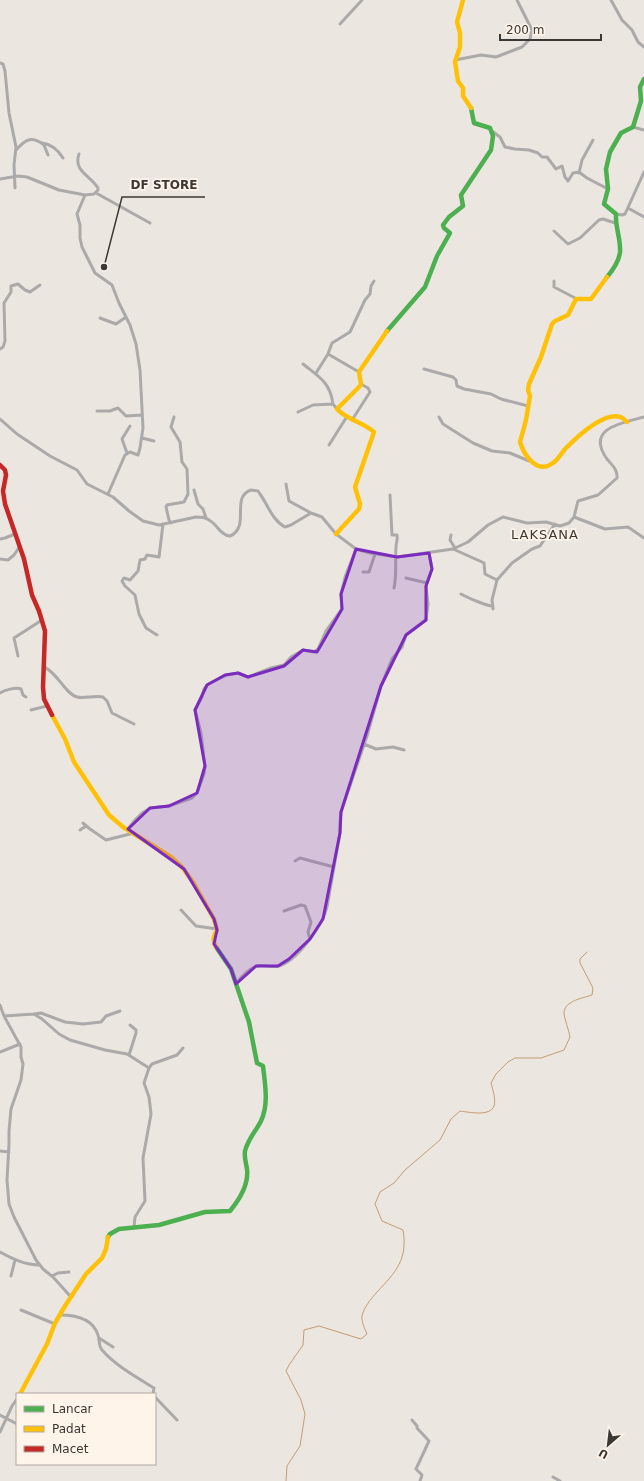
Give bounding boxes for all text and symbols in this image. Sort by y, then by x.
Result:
scale bar [500,16,601,42]
text: 200 m [506,23,544,37]
callout: DF STORE [122,173,205,197]
text: DF STORE [131,178,197,192]
district label: LAKSANA [511,527,579,542]
legend [16,1393,156,1465]
text: Lancar [52,1402,93,1416]
text: Padat [52,1422,86,1436]
north arrow [588,1425,628,1465]
text: Macet [52,1442,89,1456]
text: U [597,1446,611,1461]

